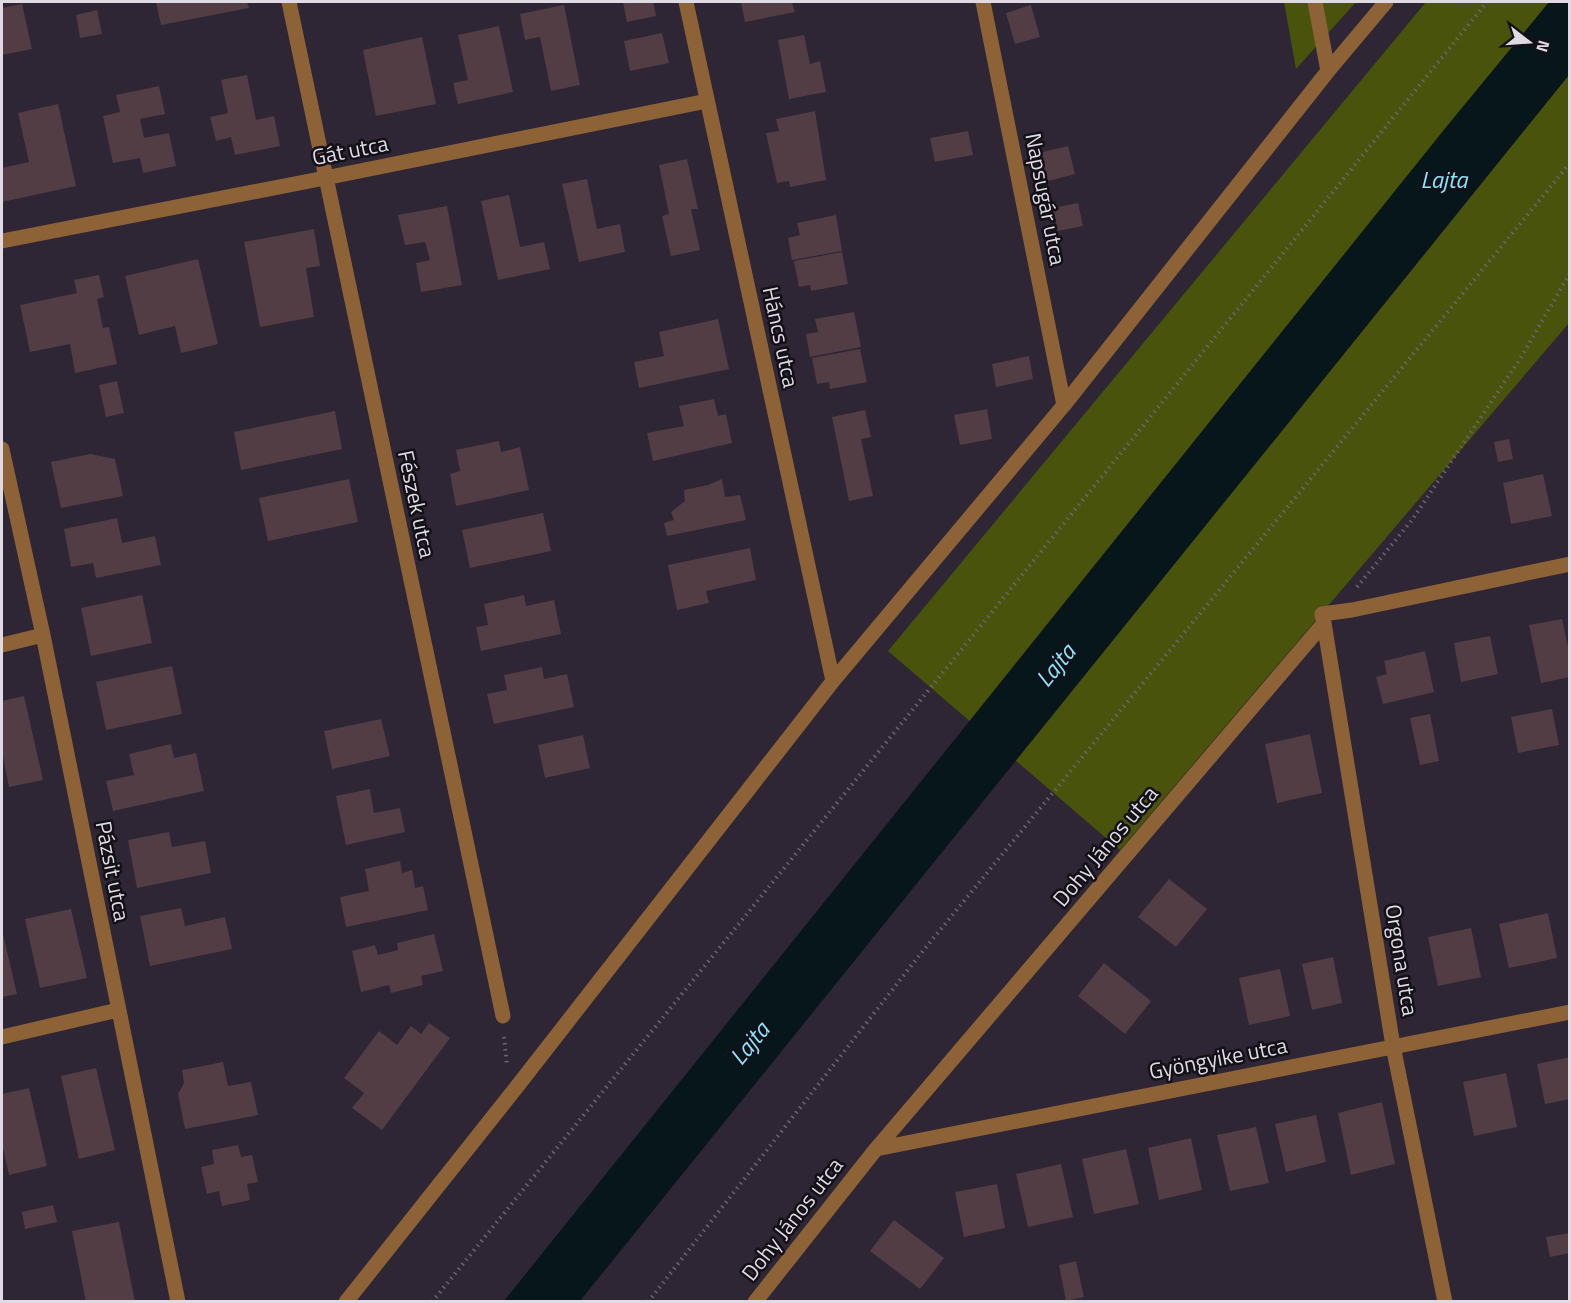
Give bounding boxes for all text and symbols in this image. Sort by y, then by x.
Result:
north arrow [1499,12,1559,72]
text: N [1530,38,1556,55]
street label: Gát utca [309,126,391,174]
street label: Napsugár utca [1017,130,1075,268]
water label: Lajta [1421,161,1469,197]
street label: Háncs utca [754,283,808,391]
street label: Fészek utca [389,447,445,561]
water label: Lajta [1026,634,1085,694]
street label: Dohy János utca [1044,778,1166,914]
street label: Pázsit utca [87,818,139,924]
street label: Orgona utca [1376,902,1428,1018]
water label: Lajta [720,1012,779,1072]
street label: Gyöngyike utca [1146,1028,1290,1088]
street label: Dohy János utca [733,1150,851,1288]

